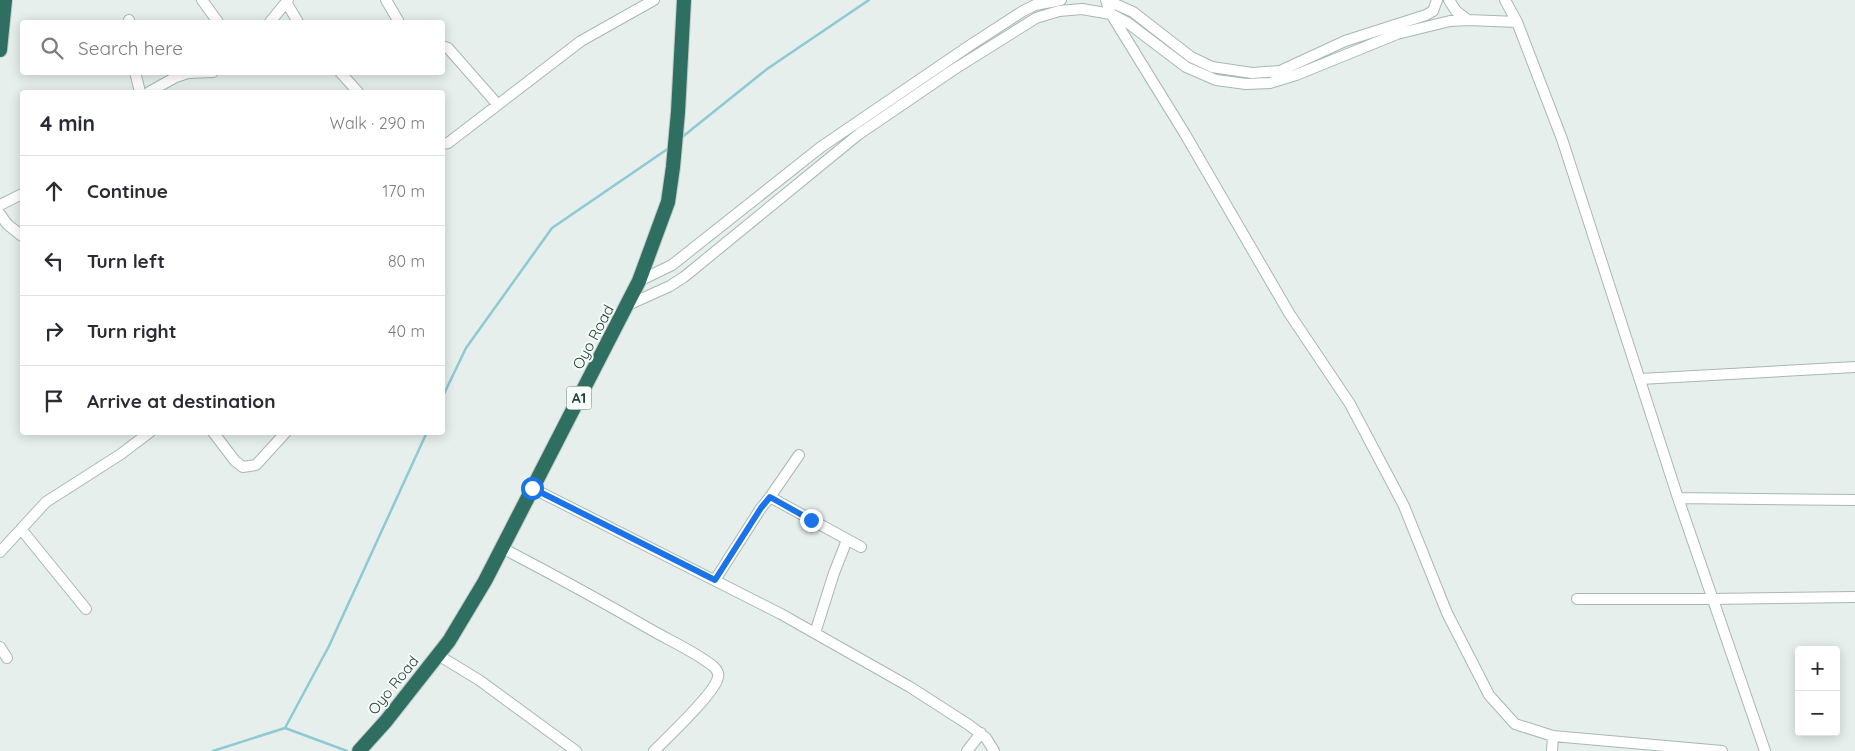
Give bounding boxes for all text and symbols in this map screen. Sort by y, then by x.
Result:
search box [20,20,445,75]
icon: search [38,34,66,62]
text: Search here [78,36,183,60]
text: 4 min [40,110,95,136]
text: Walk · 290 m [330,113,425,133]
icon: ahead [40,177,68,205]
text: Continue [87,179,168,203]
text: 170 m [382,181,425,201]
icon: left [40,247,68,275]
text: Turn left [87,249,165,273]
text: 80 m [388,251,425,271]
street label: Oyo Road [568,301,618,373]
icon: right [40,317,68,345]
text: Turn right [87,319,176,343]
text: 40 m [388,321,425,341]
road number: A1 [566,386,592,409]
icon: arrive [40,387,68,415]
text: Arrive at destination [87,389,276,413]
route start [521,477,544,500]
route end [800,509,823,532]
map controls [1795,646,1840,736]
button: + [1795,646,1840,691]
street label: Oyo Road [363,652,423,718]
button: − [1795,691,1840,736]

